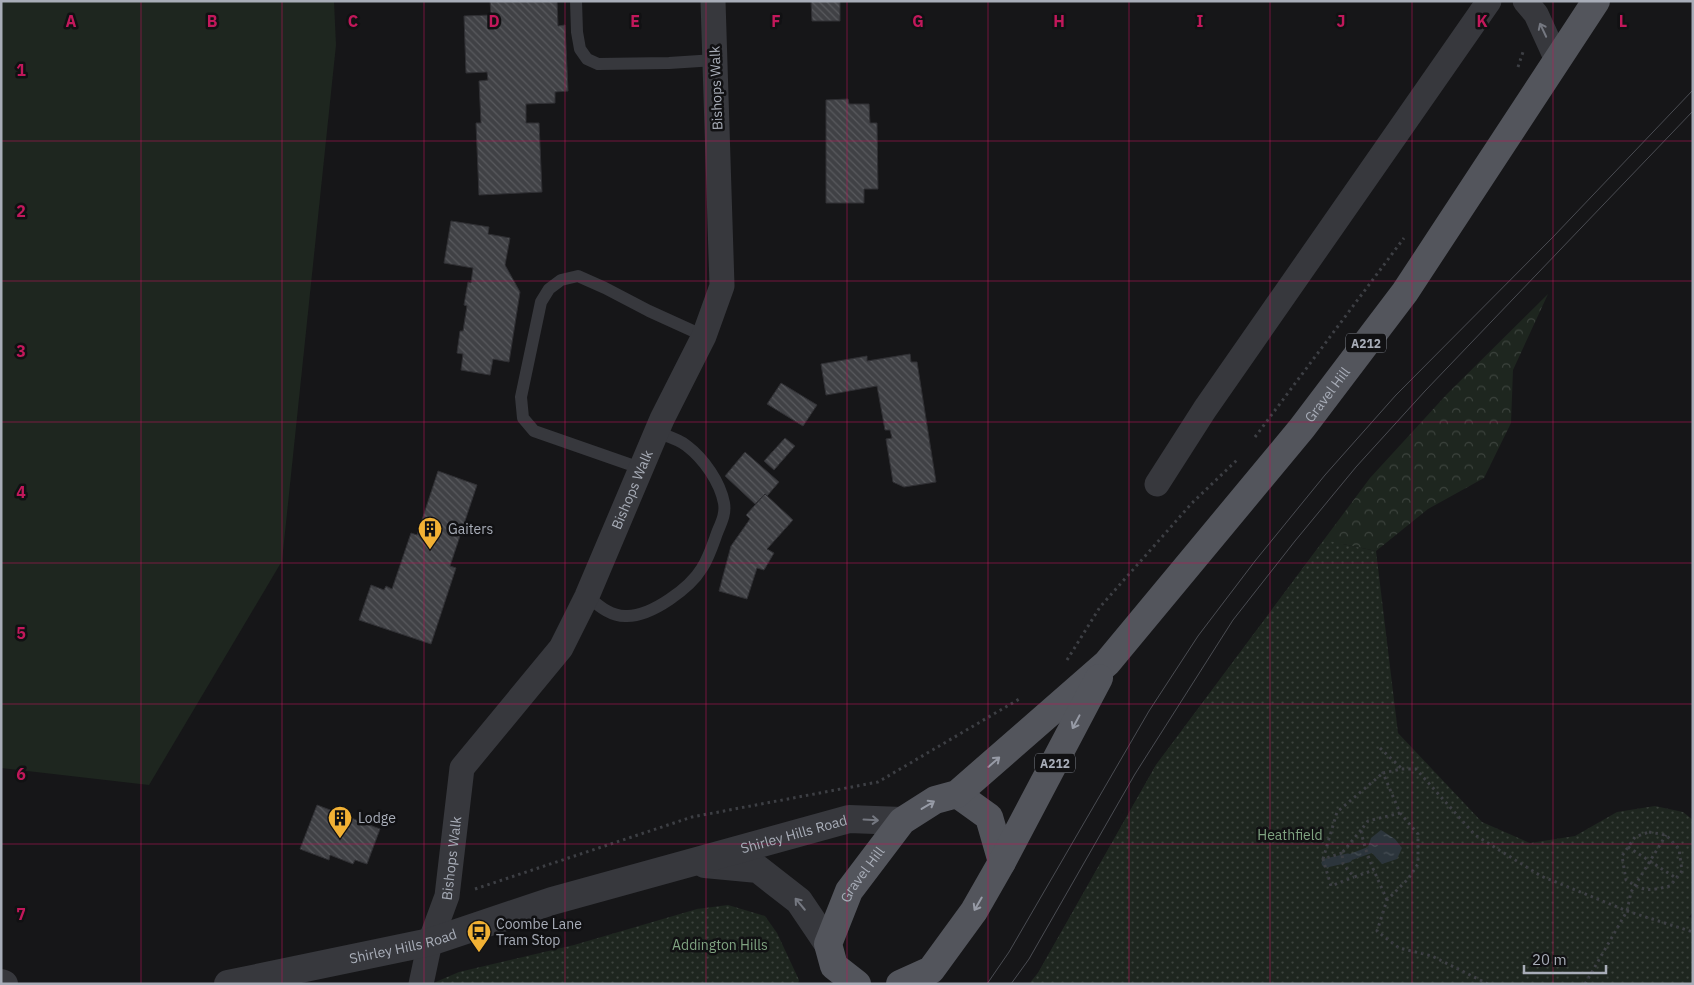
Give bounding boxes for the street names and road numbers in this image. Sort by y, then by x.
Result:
street label: Bishops Walk [706,45,726,131]
road number: A212 [1346,333,1386,352]
street label: Gravel Hill [1300,363,1354,426]
street label: Bishops Walk [607,447,657,532]
road number: A212 [1035,754,1075,772]
street label: Shirley Hills Road [739,811,849,857]
street label: Bishops Walk [438,815,465,901]
street label: Gravel Hill [836,843,889,905]
street label: Shirley Hills Road [348,925,459,968]

